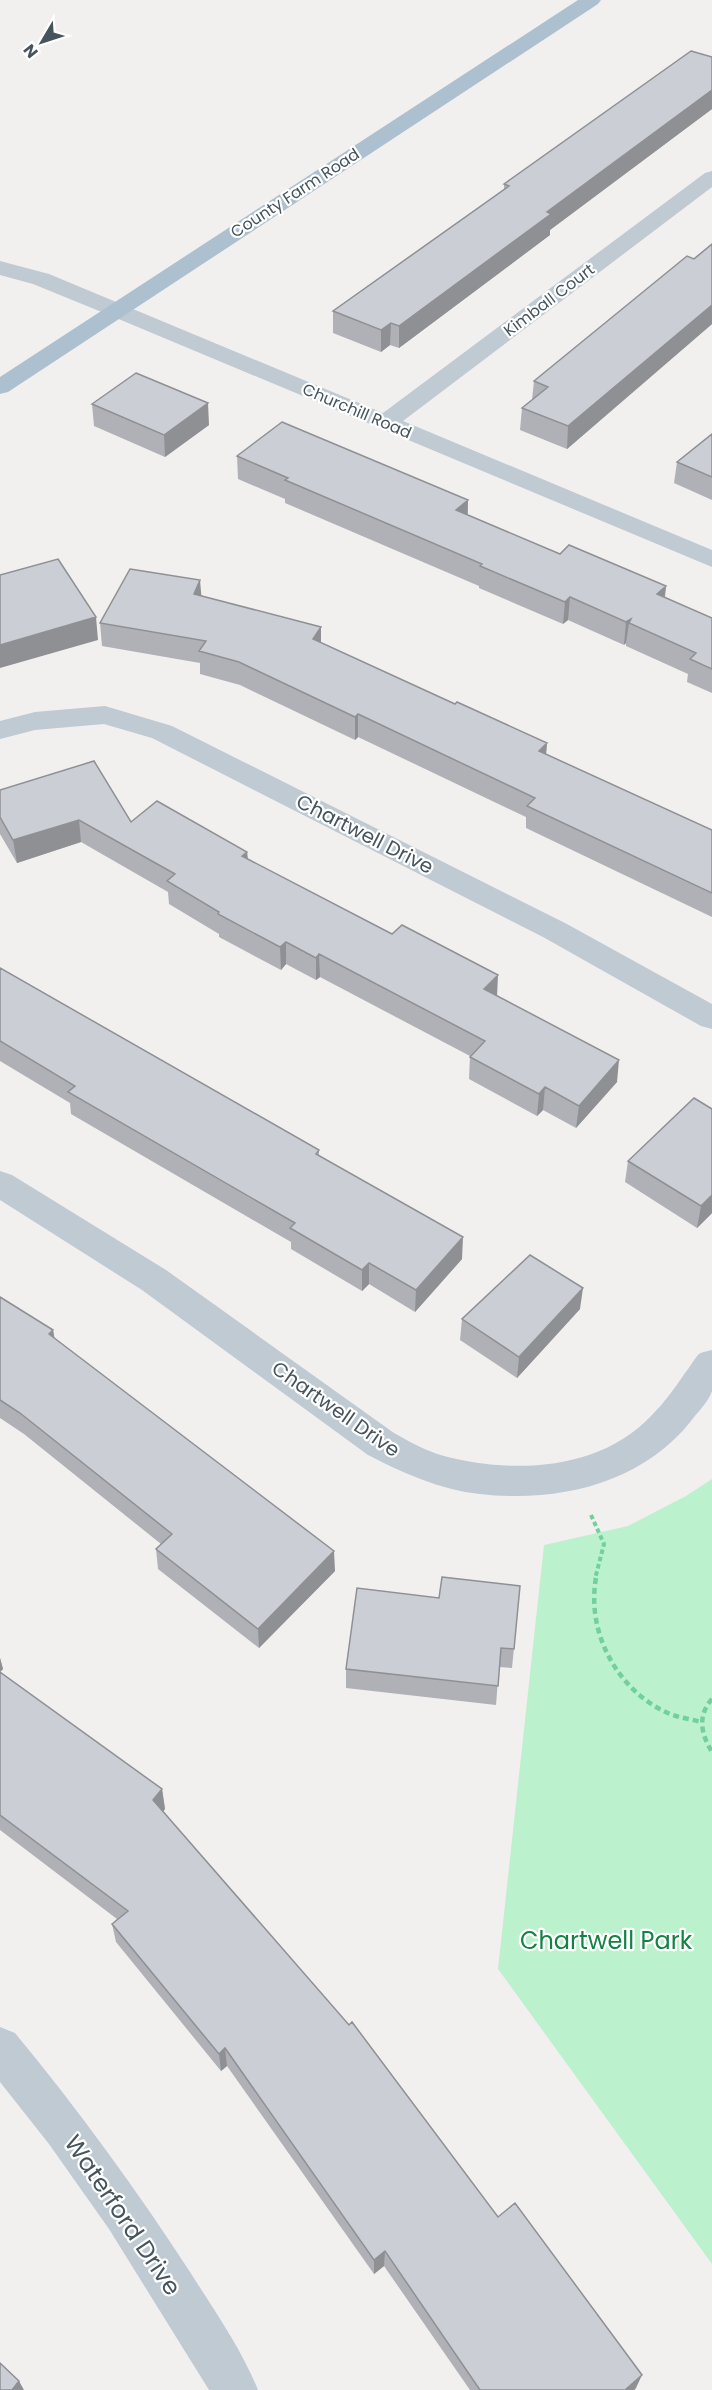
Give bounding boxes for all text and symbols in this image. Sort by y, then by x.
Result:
north arrow [12,12,72,72]
text: N [18,39,43,63]
street label: County Farm Road [226,143,364,243]
street label: Kimball Court [499,258,599,342]
street label: Churchill Road [299,378,415,444]
street label: Chartwell Drive [292,787,438,881]
street label: Chartwell Drive [266,1354,406,1464]
park label: Chartwell Park [520,1924,693,1957]
street label: Waterford Drive [57,2128,189,2302]

